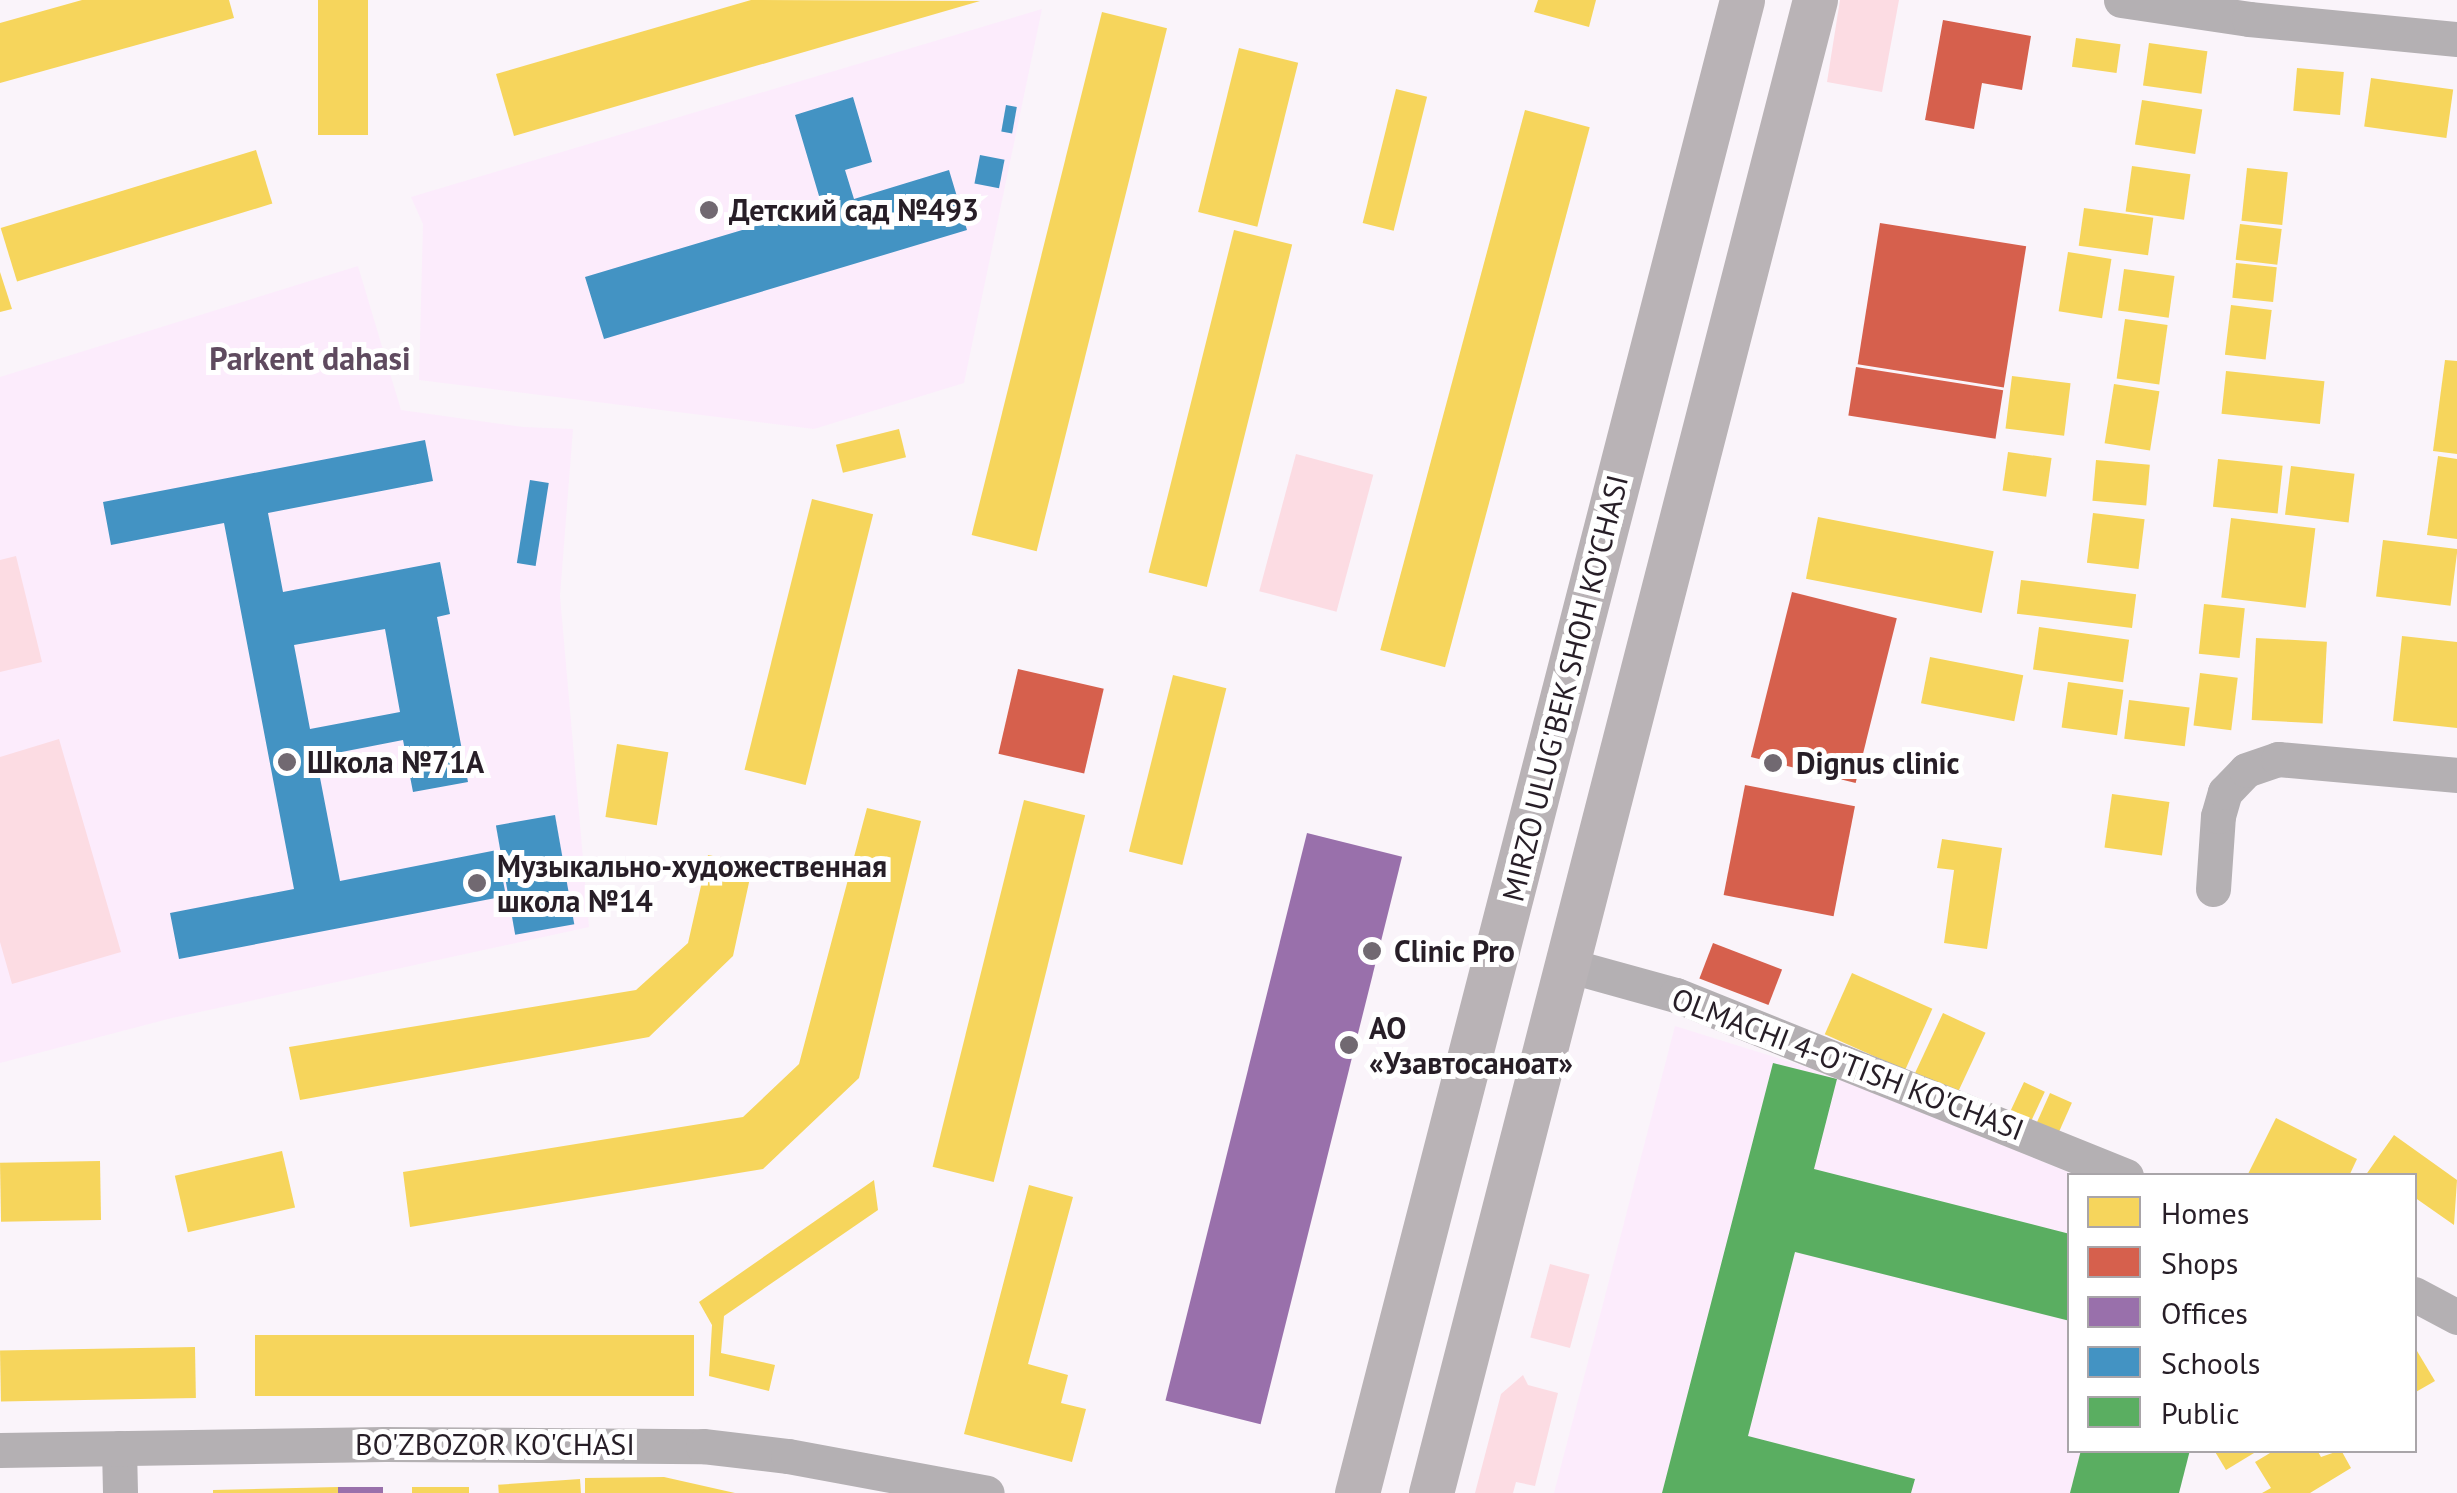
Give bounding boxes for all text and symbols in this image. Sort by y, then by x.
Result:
place label: Детский сад №493 [729,192,979,228]
marker: Детский сад №493 [698,199,720,221]
district label: Parkent dahasi [209,339,411,377]
street label: MIRZO ULUG'BEK SHOH KO'CHASI [1494,471,1636,905]
place label: Школа №71А [307,744,484,780]
place label: Dignus clinic [1796,745,1960,781]
marker: Dignus clinic [1760,750,1786,776]
marker: Школа №71А [276,751,298,773]
place label: Музыкально-художественная школа №14 [497,848,887,918]
marker: Музыкально-художественная школа №14 [466,872,488,894]
place label: Clinic Pro [1394,933,1516,969]
marker: Clinic Pro [1359,938,1385,964]
street label: OLMACHI 4-O'TISH KO'CHASI [1667,980,2029,1148]
place label: АО «Узавтосаноат» [1369,1010,1573,1080]
marker: АО «Узавтосаноат» [1338,1034,1360,1056]
legend [2067,1173,2417,1453]
text: Homes [2161,1193,2249,1232]
text: Shops [2161,1243,2238,1282]
text: Offices [2161,1293,2248,1332]
text: Schools [2161,1343,2260,1382]
text: Public [2161,1393,2239,1432]
street label: BO'ZBOZOR KO'CHASI [355,1426,635,1462]

